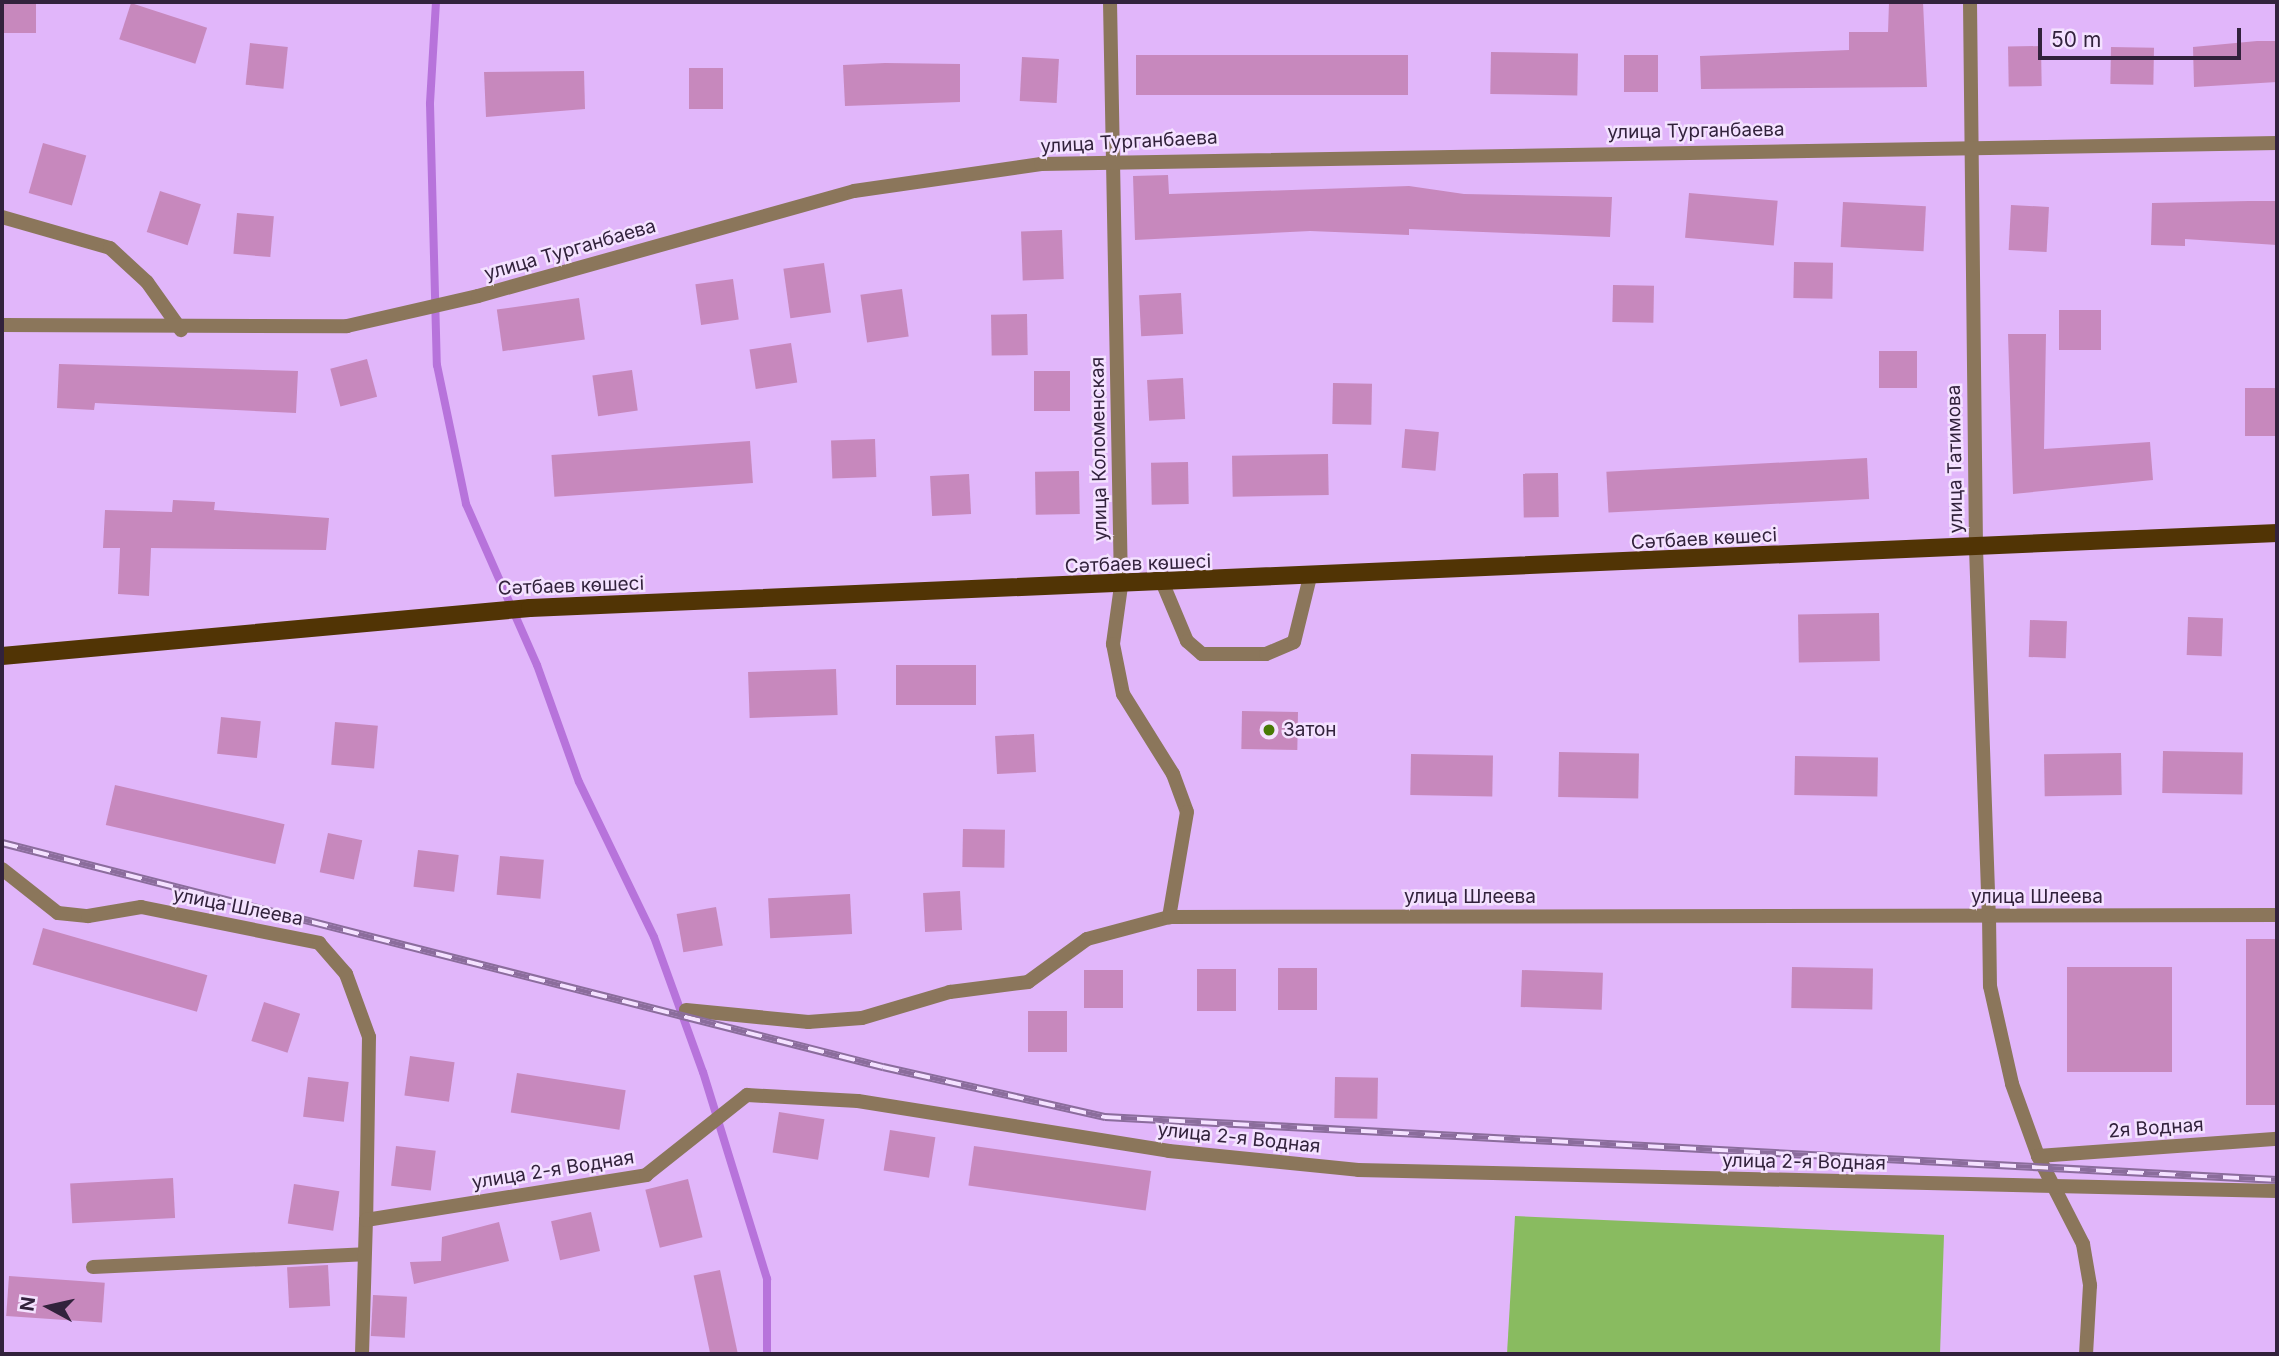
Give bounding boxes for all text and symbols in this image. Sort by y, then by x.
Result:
scale bar [2041,14,2244,58]
text: 50 m [2051,27,2101,52]
street label: улица Турганбаева [1607,118,1785,144]
street label: улица Турганбаева [1040,126,1218,158]
street label: улица Турганбаева [482,215,658,285]
street label: улица Коломенская [1086,357,1112,541]
street label: улица Татимова [1942,384,1968,534]
street label: Сәтбаев көшесі [1630,524,1778,554]
street label: Сәтбаев көшесі [1064,550,1212,578]
street label: Сәтбаев көшесі [497,572,645,600]
place label: Затон [1283,719,1337,741]
marker: Затон [1261,722,1277,738]
street label: улица Шлеева [171,883,305,931]
street label: улица Шлеева [1404,886,1536,908]
street label: улица Шлеева [1971,886,2103,908]
street label: 2я Водная [2107,1113,2205,1143]
street label: улица 2-я Водная [1156,1118,1322,1158]
street label: улица 2-я Водная [470,1146,636,1194]
street label: улица 2-я Водная [1722,1149,1886,1175]
north arrow [14,1272,84,1342]
text: N [15,1295,40,1313]

